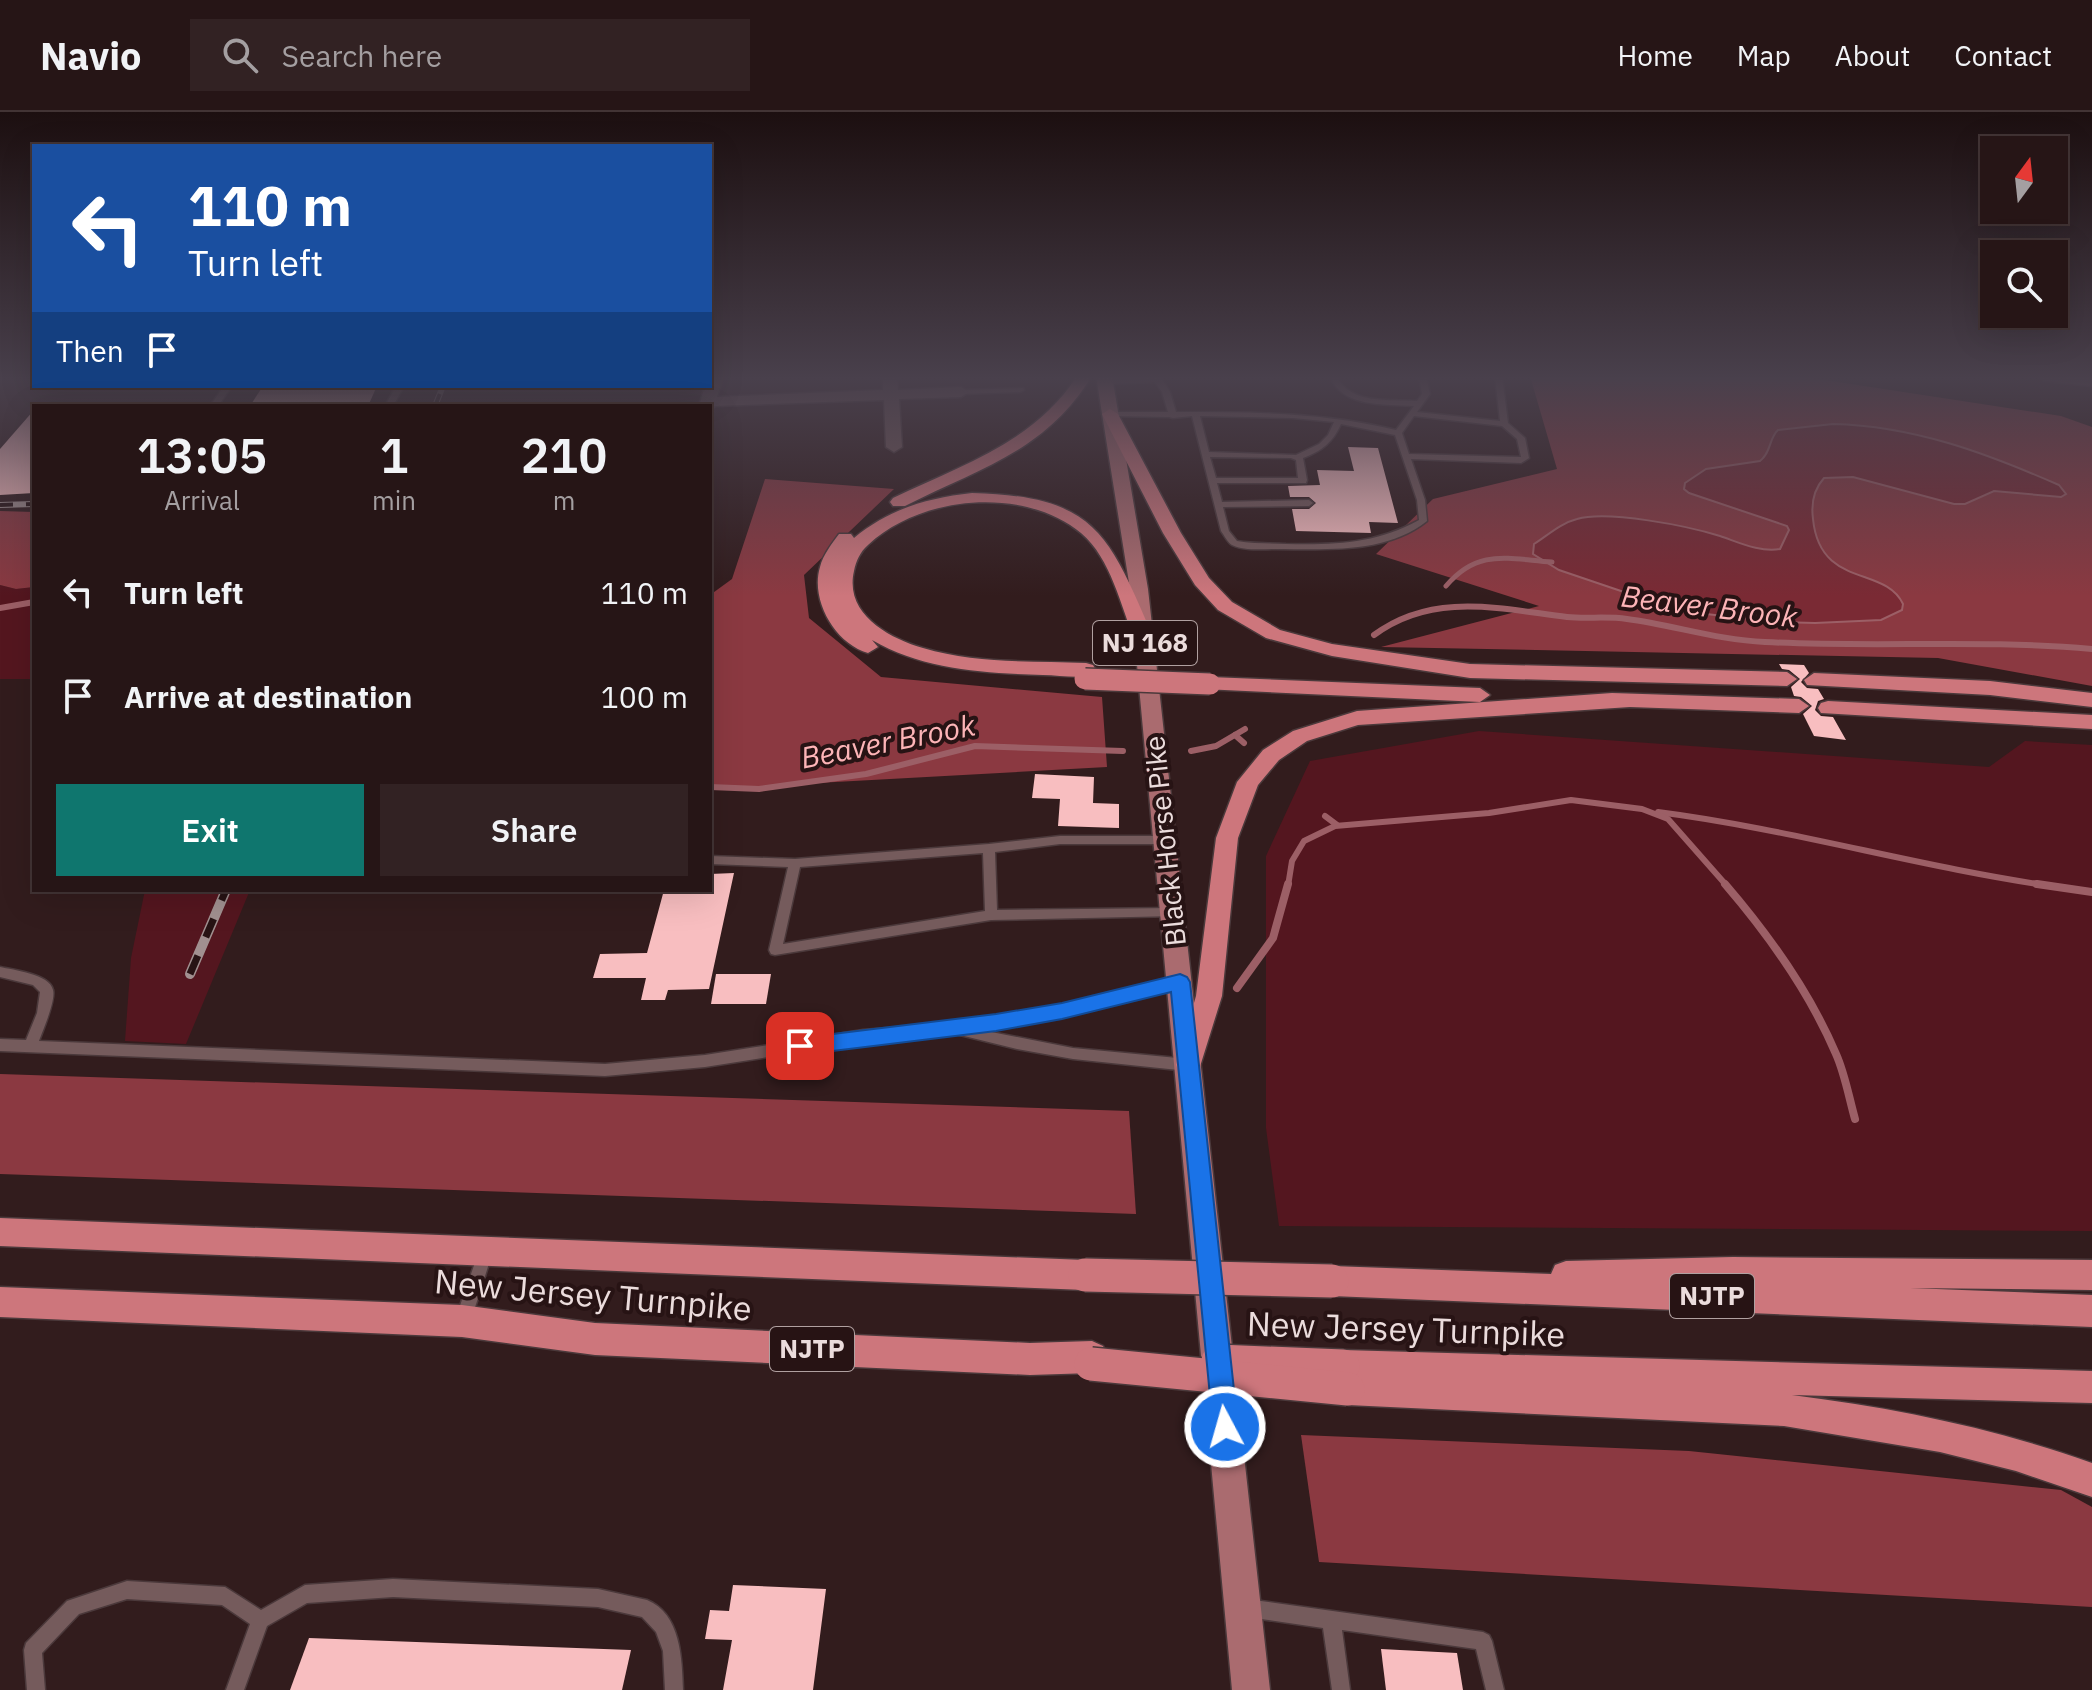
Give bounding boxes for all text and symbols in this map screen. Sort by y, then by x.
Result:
search box [190,19,750,91]
text: Navio [40,31,142,80]
icon: search [218,33,262,77]
text: Search here [282,36,442,75]
text: Home [1617,37,1693,74]
text: Map [1737,37,1791,74]
text: About [1835,37,1910,74]
text: Contact [1954,37,2052,74]
north arrow [1980,136,2068,224]
map controls [1980,136,2068,328]
text: 110 m [188,169,352,241]
icon: left [56,176,160,280]
text: Turn left [188,239,323,286]
button: search [1980,240,2068,328]
icon: arrive [140,328,184,372]
text: Then [56,331,124,370]
text: 13:05 [137,424,267,486]
text: 1 [380,424,408,486]
text: 210 [521,424,607,486]
text: Arrival [164,483,240,517]
text: min [372,483,416,517]
text: m [553,483,575,517]
icon: left [56,570,100,614]
text: Turn left [124,573,243,612]
text: 110 m [601,573,688,612]
water label: Beaver Brook [1619,575,1800,636]
road number: NJ 168 [1093,621,1197,665]
icon: arrive [56,674,100,718]
text: Arrive at destination [124,677,412,716]
text: 100 m [601,677,688,716]
water label: Beaver Brook [797,704,979,777]
street label: Black Horse Pike [1135,734,1194,948]
button: Exit [56,784,364,876]
button: Share [380,784,688,876]
pin [766,1012,834,1080]
icon: arrive [778,1024,822,1068]
street label: New Jersey Turnpike [433,1258,754,1330]
road number: NJTP [1670,1274,1754,1318]
street label: New Jersey Turnpike [1246,1300,1566,1356]
road number: NJTP [770,1327,854,1371]
position arrow [1183,1385,1267,1469]

